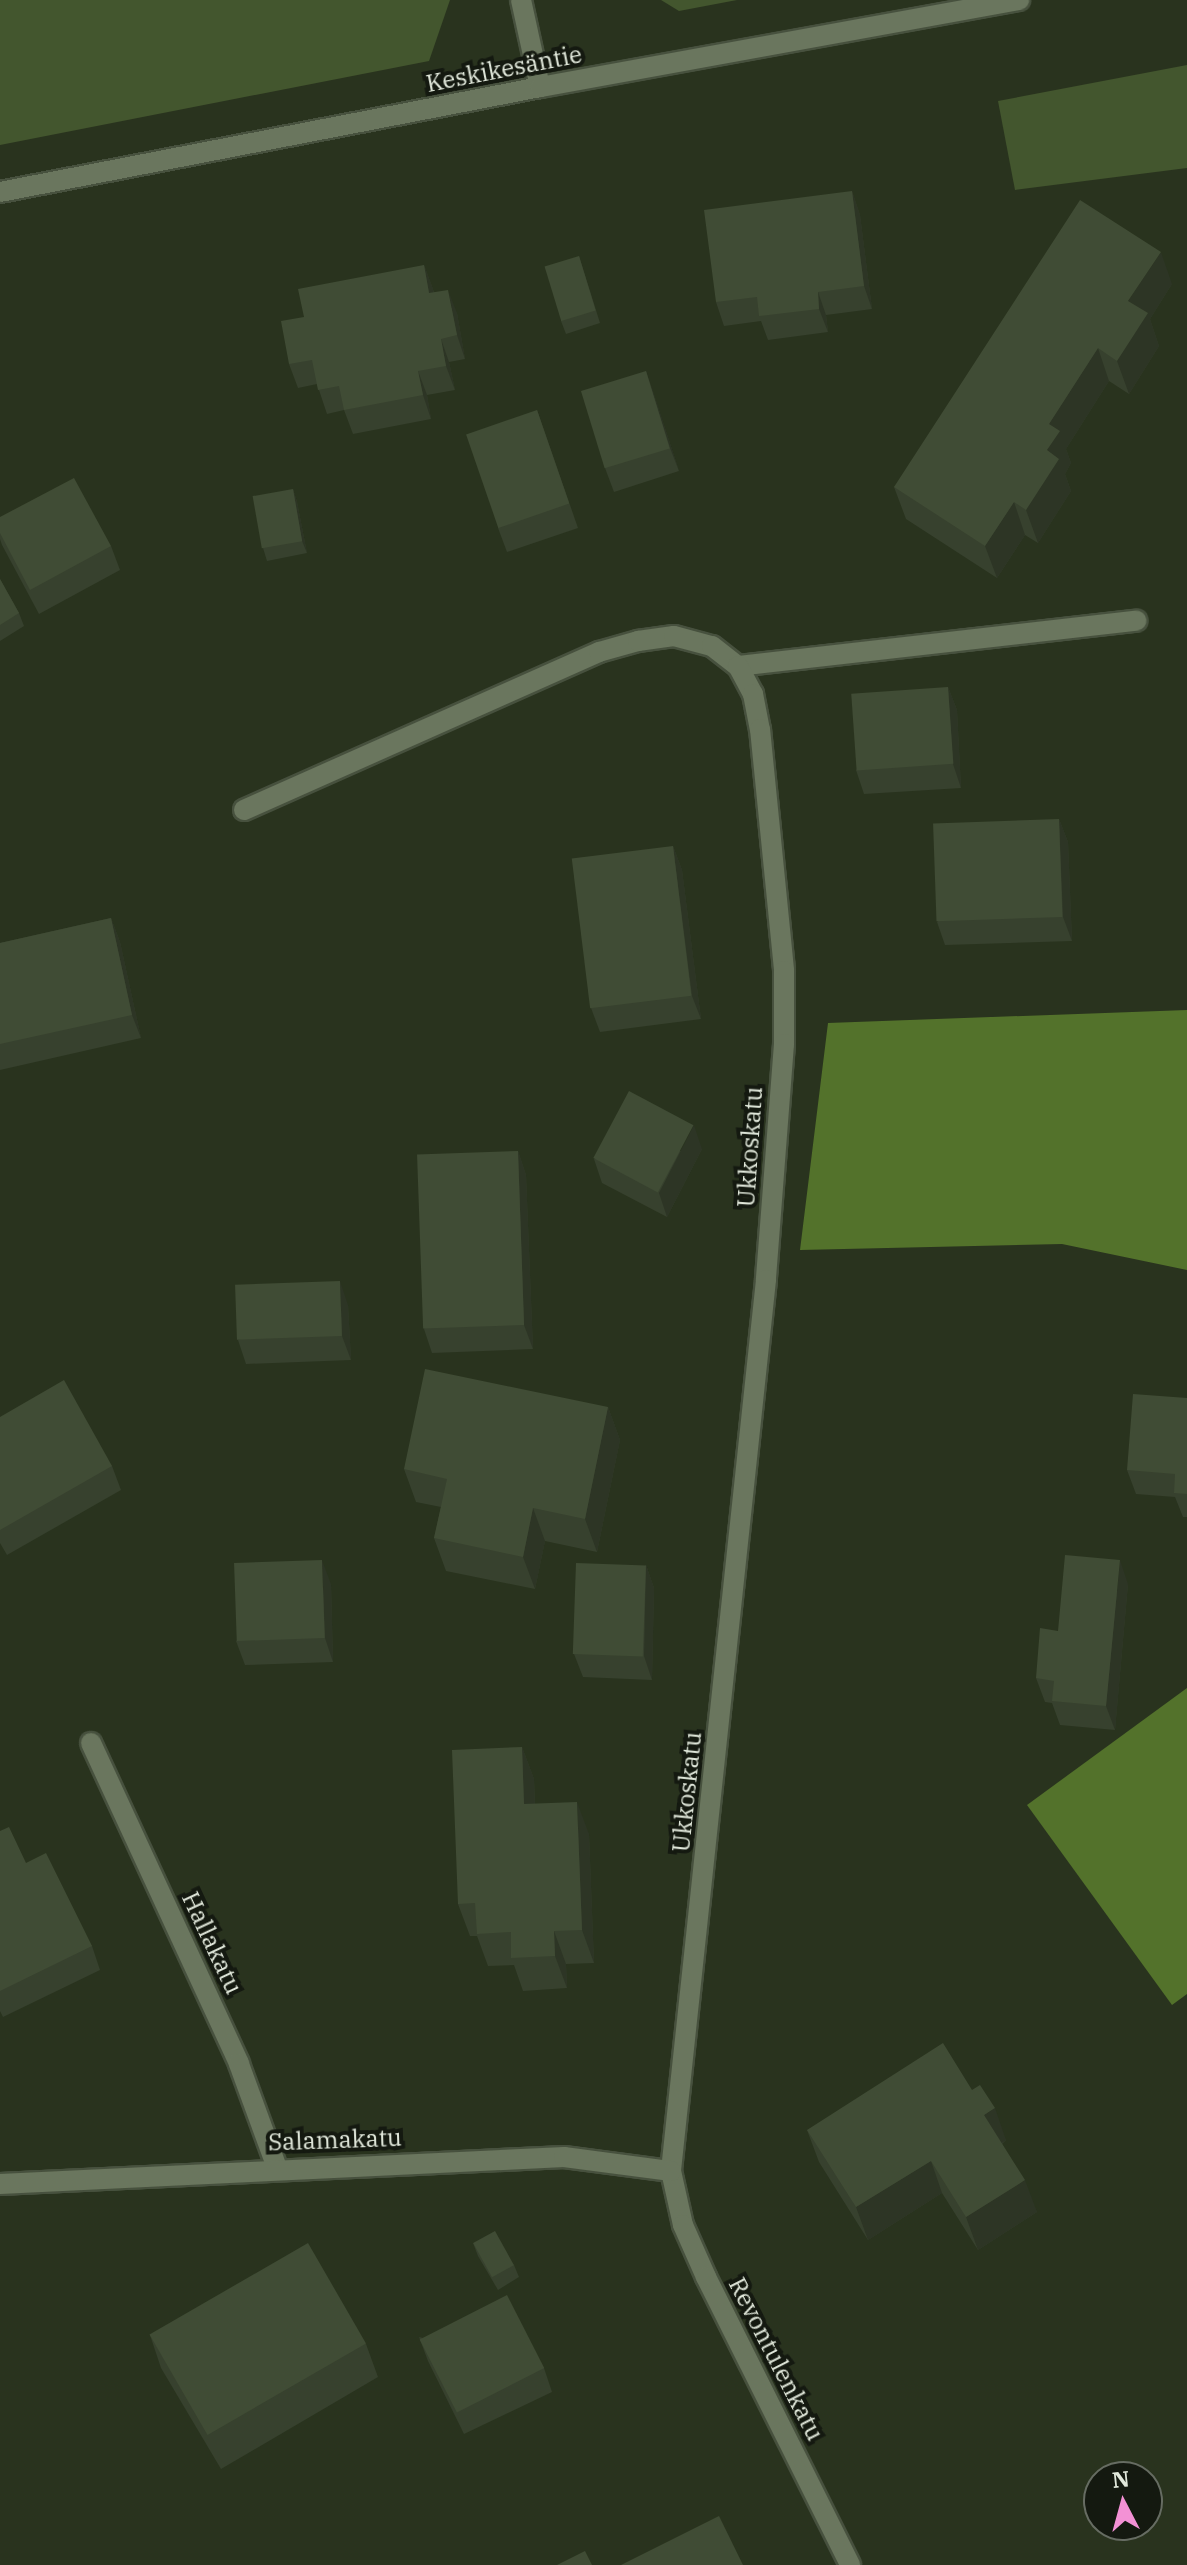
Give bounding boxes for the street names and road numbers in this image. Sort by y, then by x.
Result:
street label: Keskikesäntie [424,40,584,98]
street label: Ukkoskatu [731,1086,769,1208]
street label: Ukkoskatu [666,1730,708,1854]
street label: Hallakatu [176,1887,248,1999]
street label: Salamakatu [268,2123,402,2157]
street label: Revontulenkatu [723,2273,829,2445]

